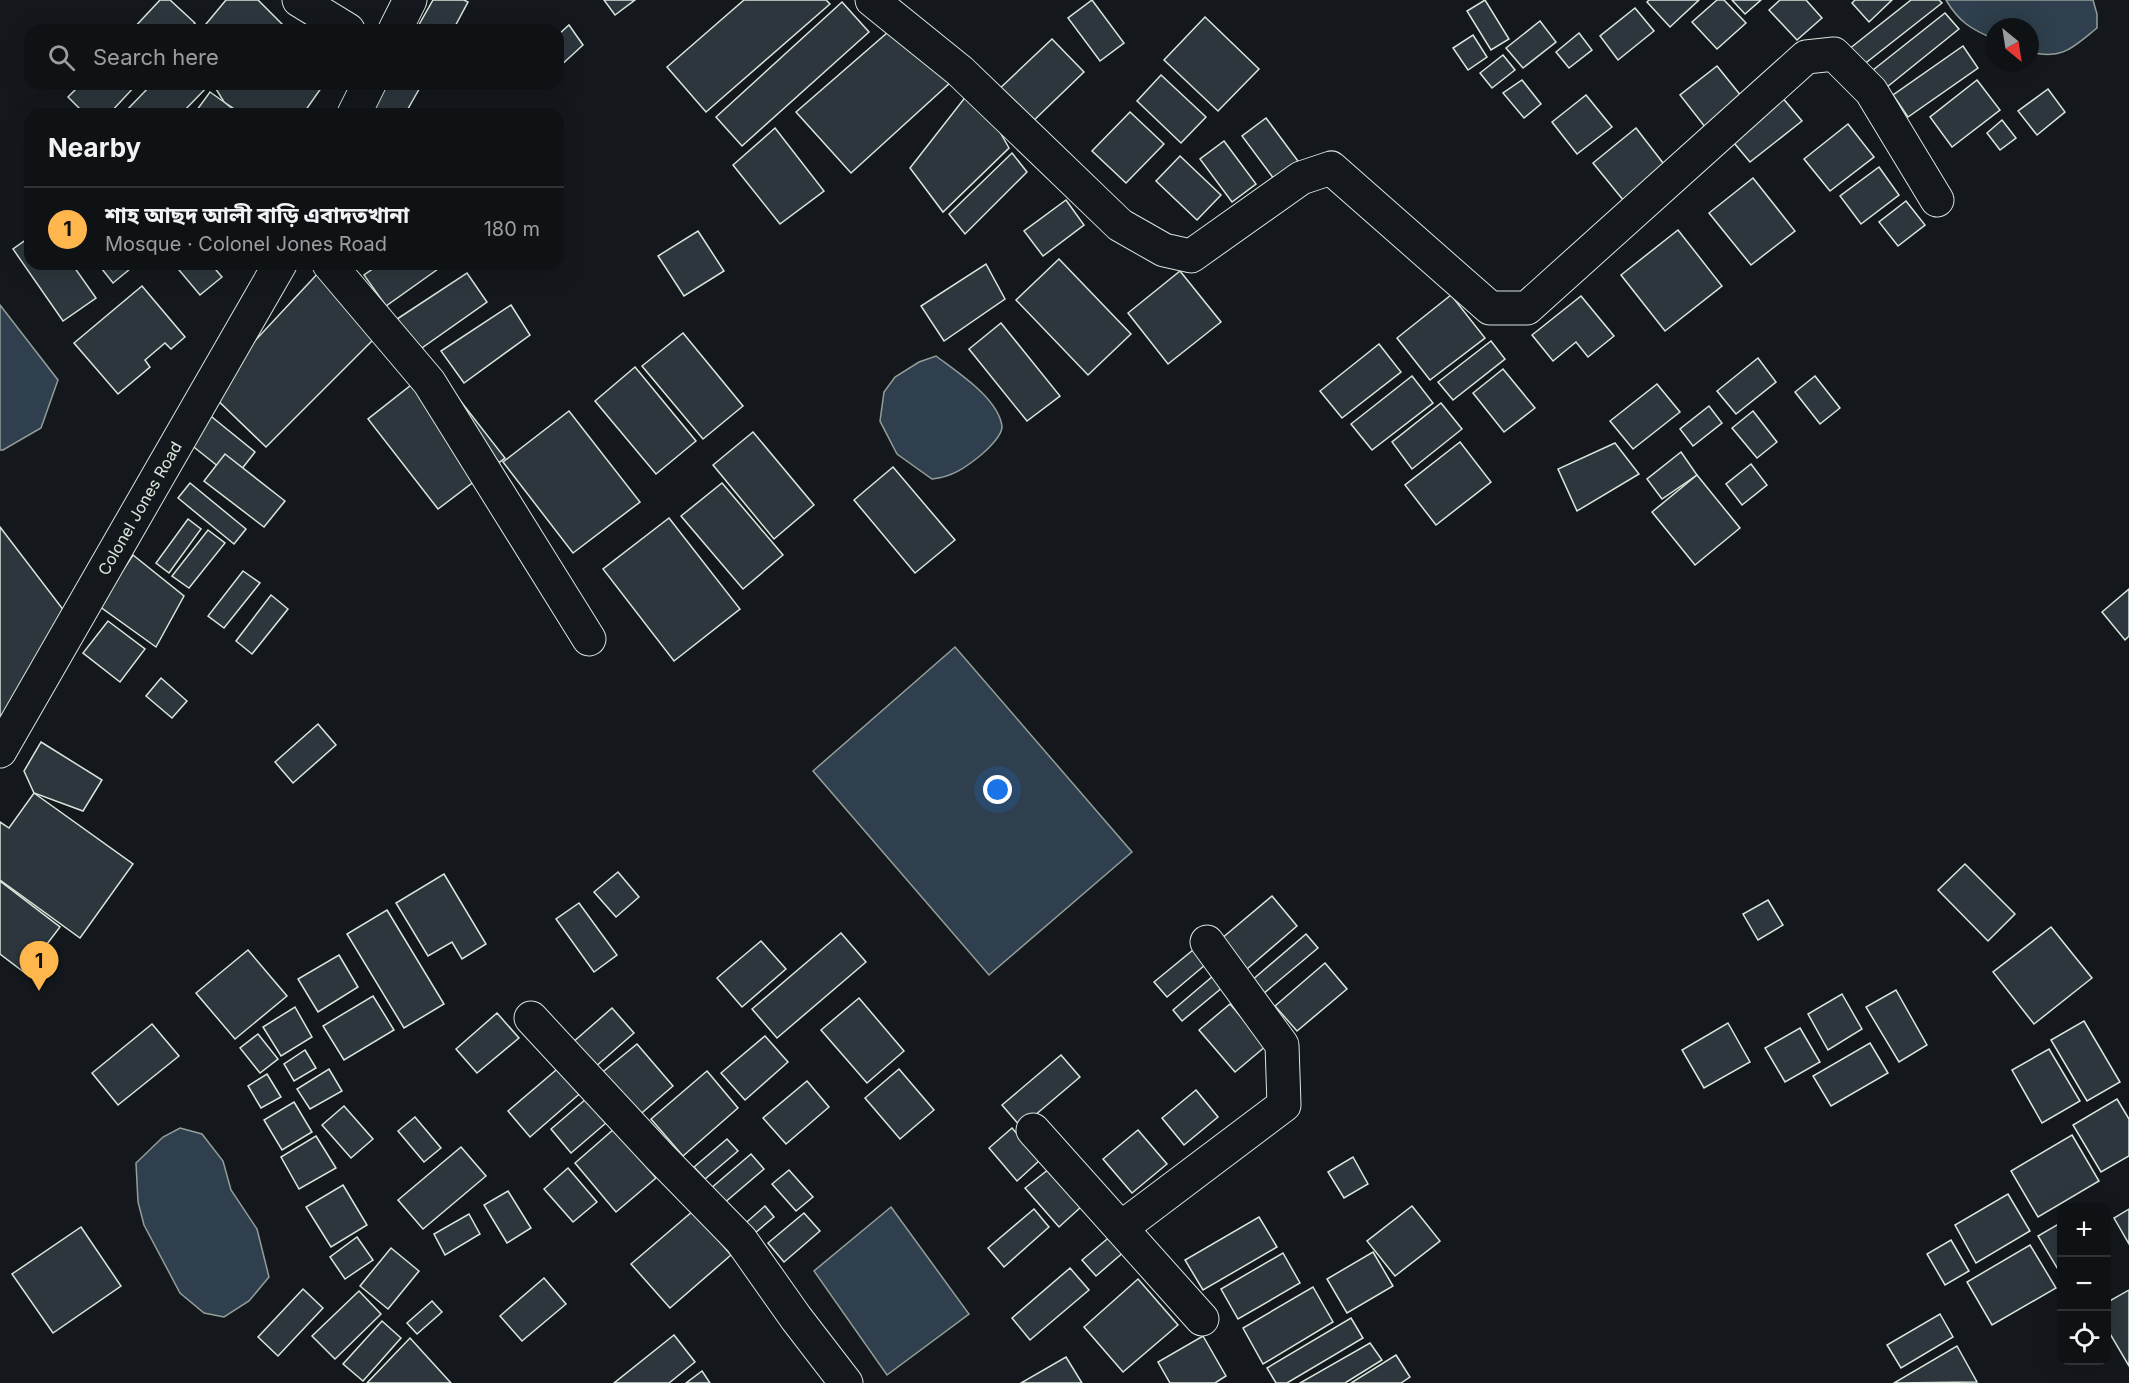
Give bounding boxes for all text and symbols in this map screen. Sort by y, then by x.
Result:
north arrow [1985,18,2039,72]
search box [24,24,564,90]
icon: search [45,41,78,74]
text: Search here [93,44,219,70]
text: Nearby [48,132,141,163]
text: শাহ আছদ আলী বাড়ি এবাদতখানা [105,202,409,228]
text: 1 [63,217,72,241]
text: 180 m [484,217,540,241]
text: Mosque · Colonel Jones Road [105,232,387,256]
street label: Colonel Jones Road [93,438,186,579]
your location [983,775,1012,804]
pin: 1 [20,942,58,991]
map controls [2057,1203,2111,1365]
button: + [2057,1203,2111,1257]
button: − [2057,1257,2111,1311]
button: locate [2057,1311,2111,1365]

